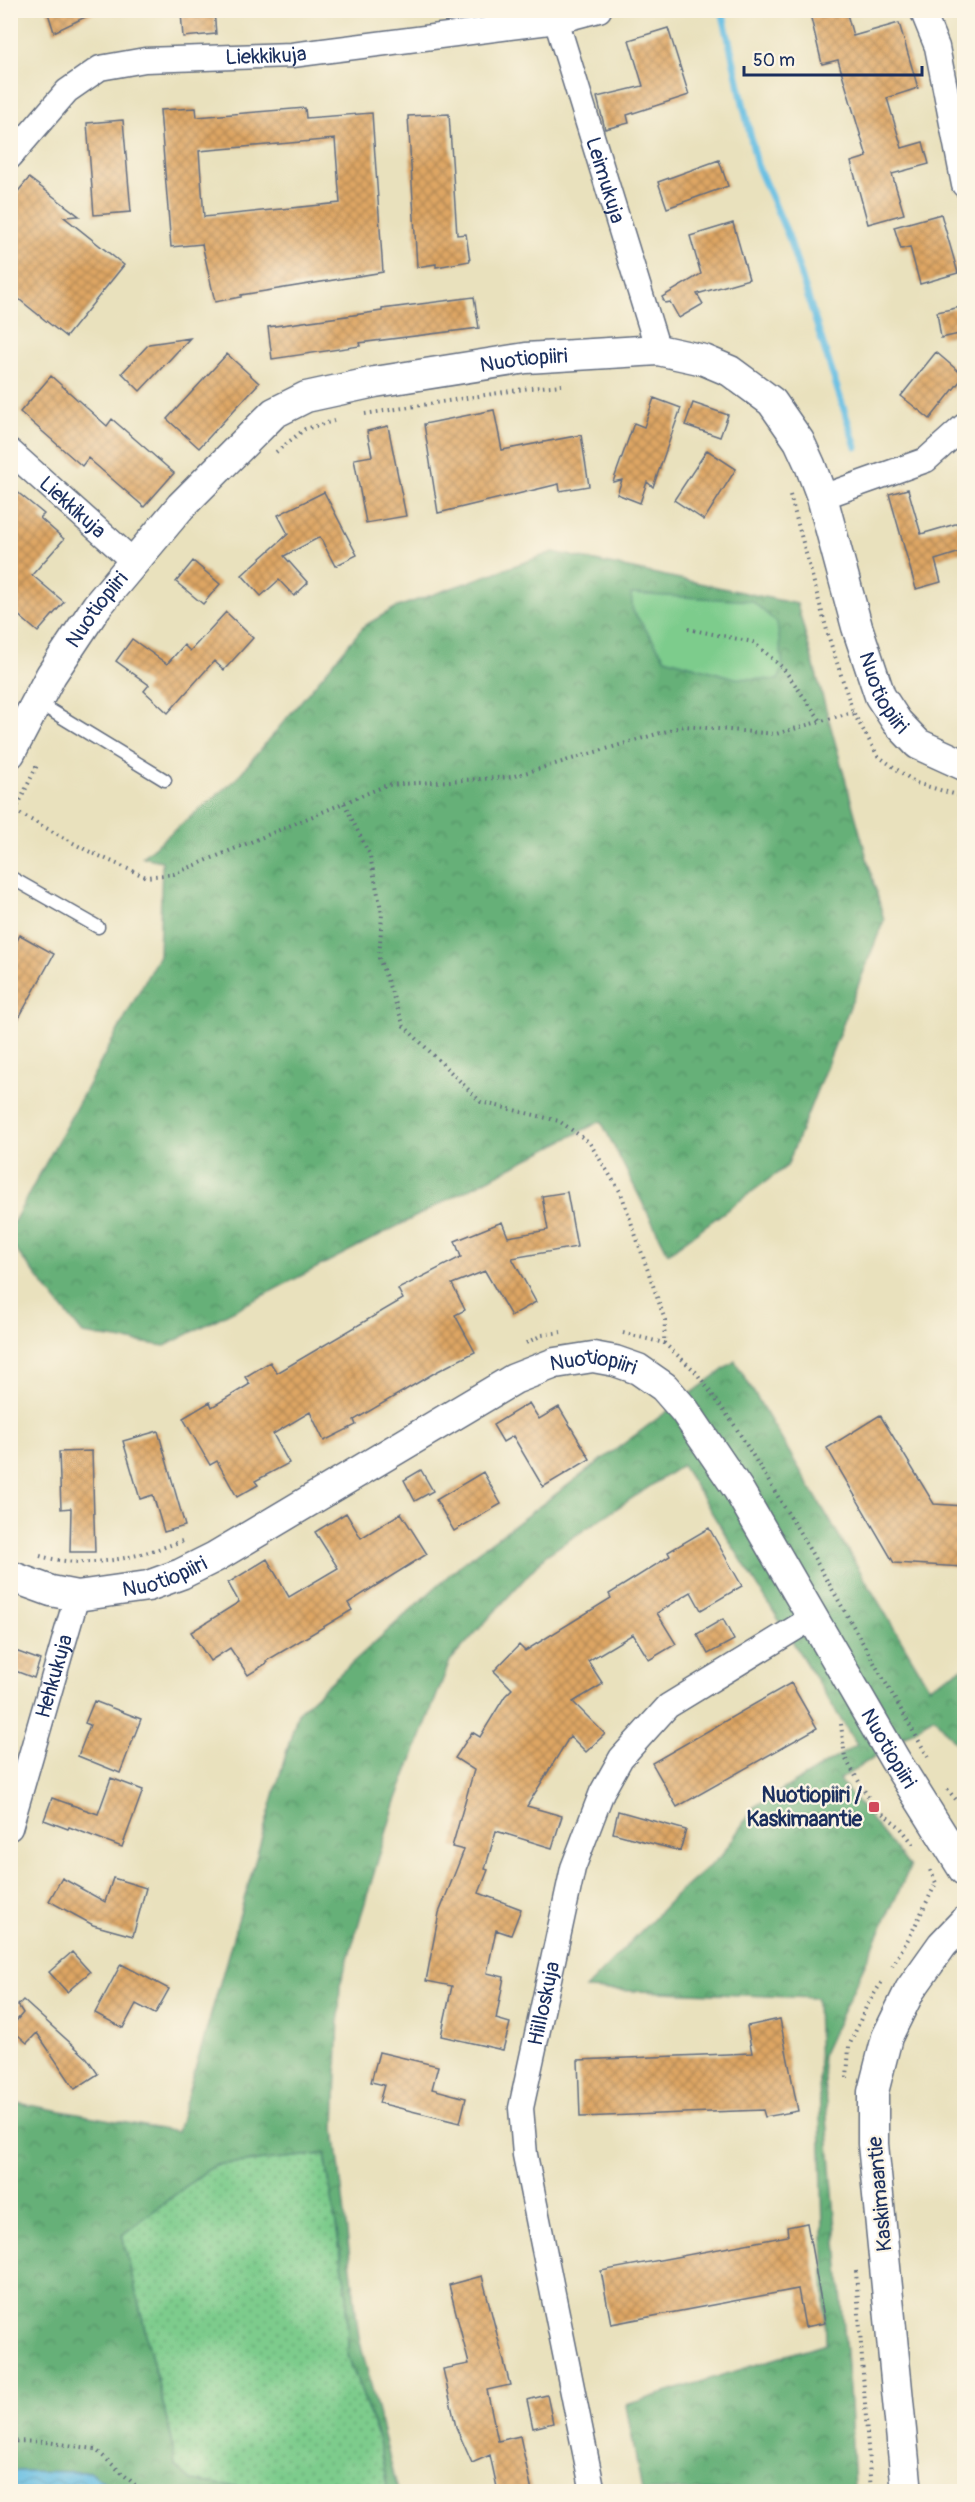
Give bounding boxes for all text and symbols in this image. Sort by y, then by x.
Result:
scale bar [744,39,922,77]
street label: Liekkikuja [225,40,308,71]
text: 50 m [753,49,795,72]
street label: Leimukuja [580,134,631,226]
street label: Nuotiopiiri [478,342,569,379]
street label: Liekkikuja [33,470,112,544]
street label: Nuotiopiiri [60,566,134,653]
street label: Nuotiopiiri [853,648,915,740]
street label: Nuotiopiiri [548,1343,641,1381]
street label: Nuotiopiiri [120,1550,212,1603]
street label: Hehkukuja [29,1631,79,1721]
street label: Nuotiopiiri [855,1704,923,1794]
place label: Nuotiopiiri / Kaskimaantie [746,1782,863,1833]
marker: Nuotiopiiri / Kaskimaantie [867,1800,881,1814]
street label: Hiilloskuja [521,1959,566,2048]
street label: Kaskimaantie [861,2135,898,2253]

